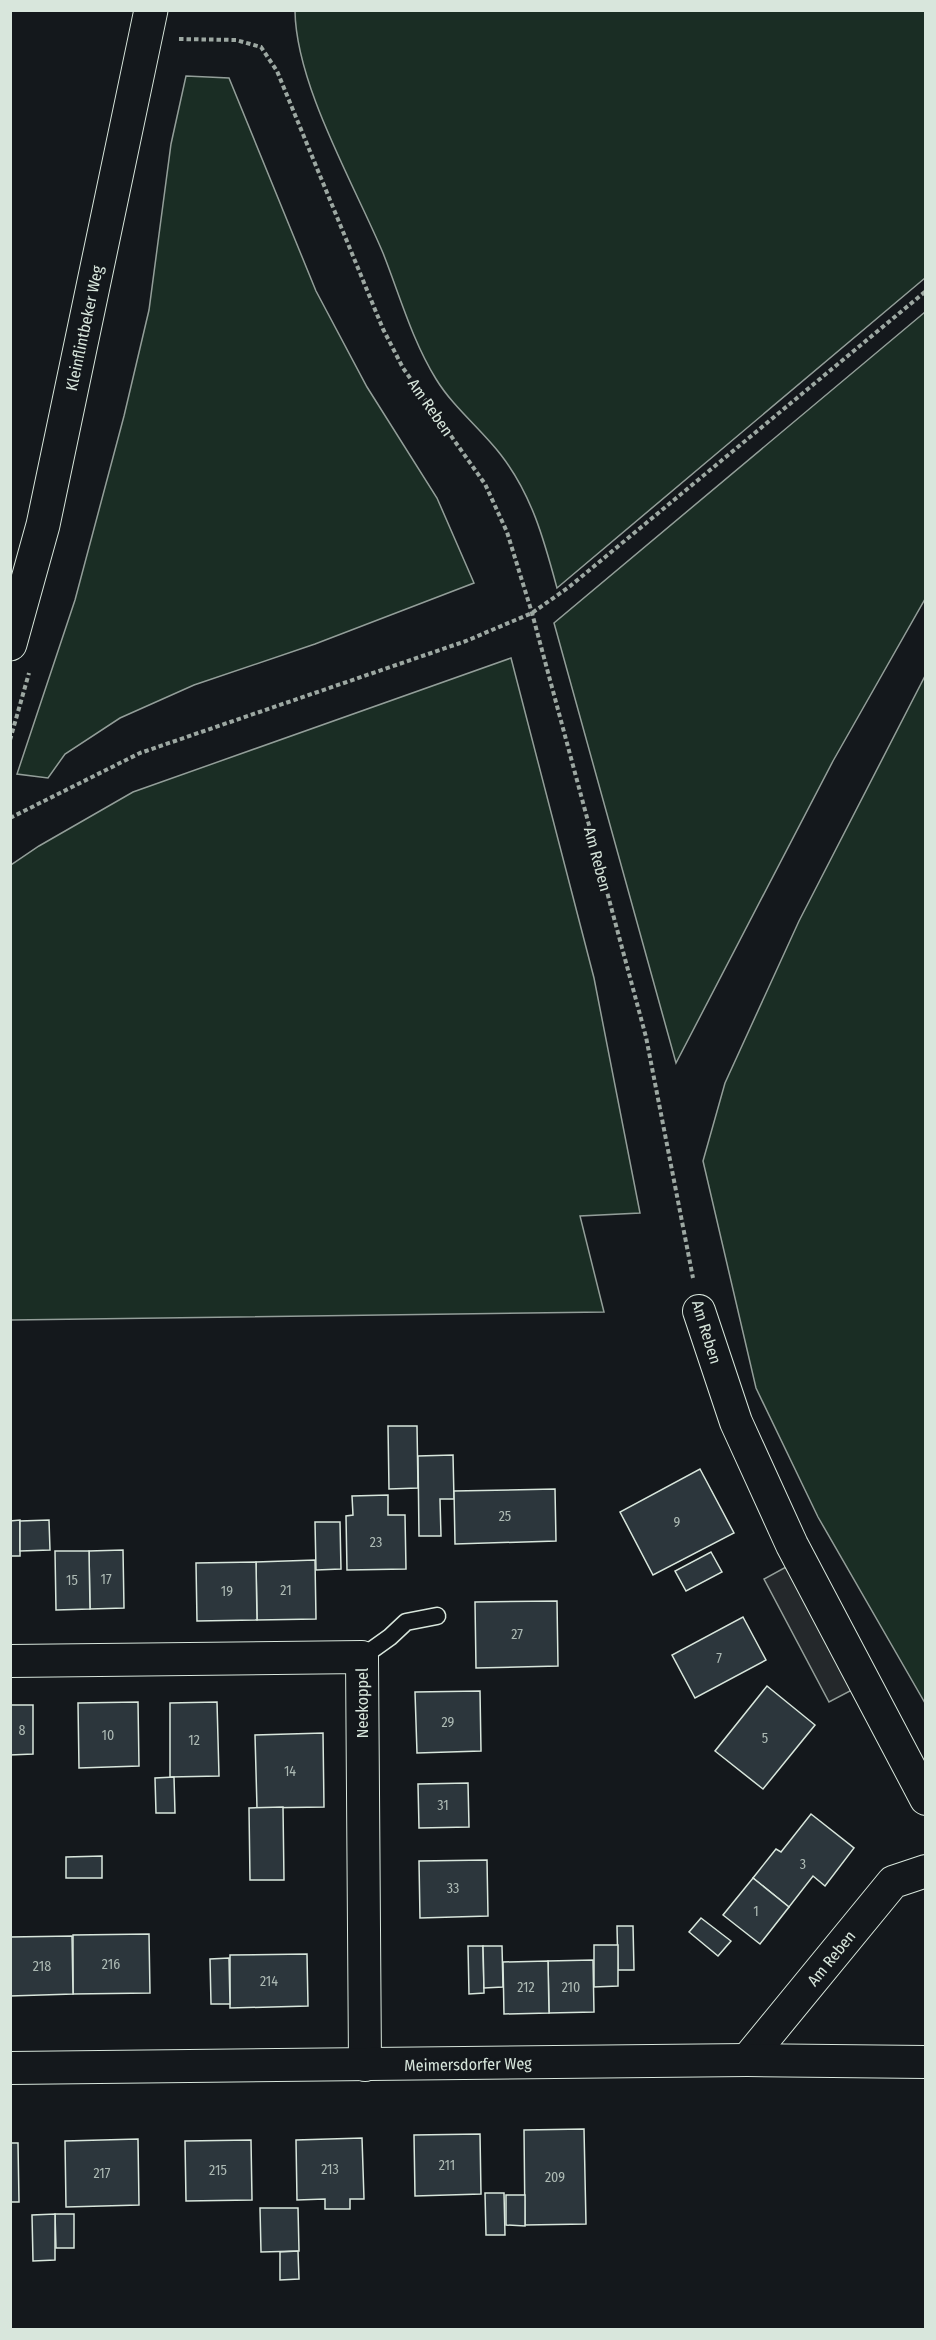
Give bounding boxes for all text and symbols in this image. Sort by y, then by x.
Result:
street label: Kleinflintbeker Weg [62,263,107,393]
street label: Am Reben [404,375,457,440]
street label: Am Reben [580,825,615,893]
street label: Am Reben [688,1298,725,1366]
house number: 25 [499,1508,511,1525]
house number: 9 [674,1514,681,1531]
house number: 23 [370,1534,382,1551]
house number: 17 [100,1571,112,1588]
house number: 15 [66,1572,78,1589]
house number: 21 [280,1582,292,1599]
house number: 19 [221,1583,233,1600]
house number: 27 [511,1626,523,1643]
house number: 7 [716,1650,722,1667]
street label: Neekoppel [353,1668,372,1738]
house number: 29 [442,1714,455,1731]
house number: 8 [19,1722,26,1739]
house number: 10 [102,1727,114,1744]
house number: 5 [762,1730,768,1747]
house number: 12 [188,1732,200,1749]
house number: 14 [284,1763,296,1780]
house number: 31 [437,1797,449,1814]
house number: 3 [800,1856,806,1873]
house number: 33 [447,1880,459,1897]
house number: 1 [753,1903,759,1920]
street label: Am Reben [803,1927,859,1990]
house number: 216 [102,1956,120,1973]
house number: 218 [33,1958,51,1975]
house number: 214 [260,1973,278,1990]
house number: 212 [517,1979,535,1996]
house number: 210 [562,1979,580,1996]
street label: Meimersdorfer Weg [404,2054,532,2075]
house number: 211 [439,2157,455,2174]
house number: 213 [321,2161,339,2178]
house number: 215 [209,2162,227,2179]
house number: 217 [94,2165,111,2182]
house number: 209 [545,2169,565,2186]

